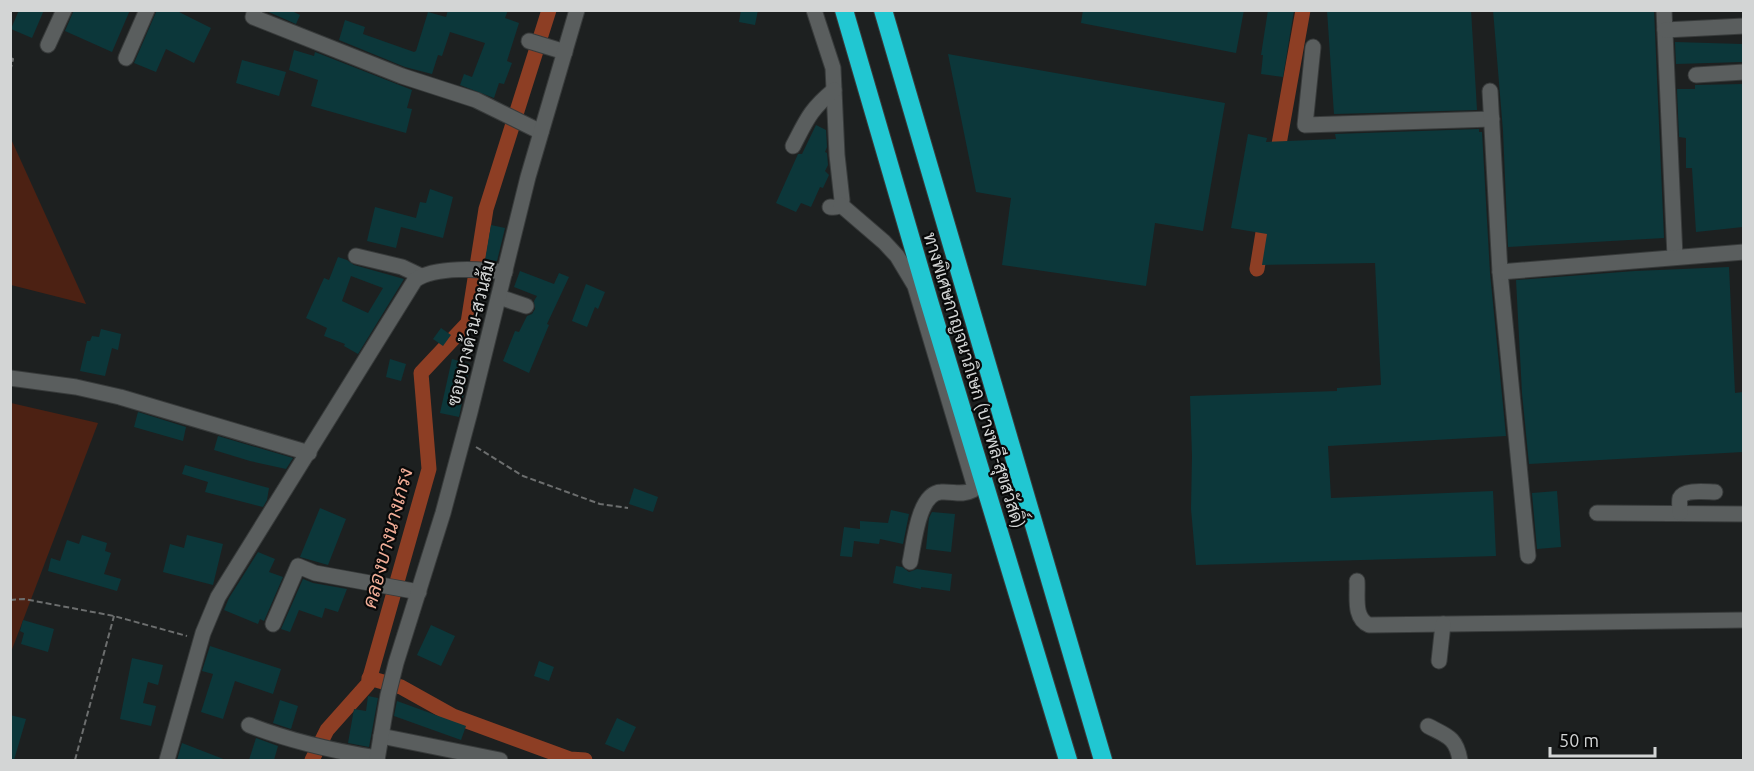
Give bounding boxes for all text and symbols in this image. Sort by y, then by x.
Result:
street label: ทางพิเศษกาญจนาภิเษก (บางพลี-สุขสวัสดิ์) [918,228,1035,531]
street label: ซอยบางด้วน-สวนส้ม [441,258,498,408]
water label: คลองบางนางเกรง [357,465,417,611]
scale bar [1550,720,1655,758]
text: 50 m [1559,730,1599,750]

